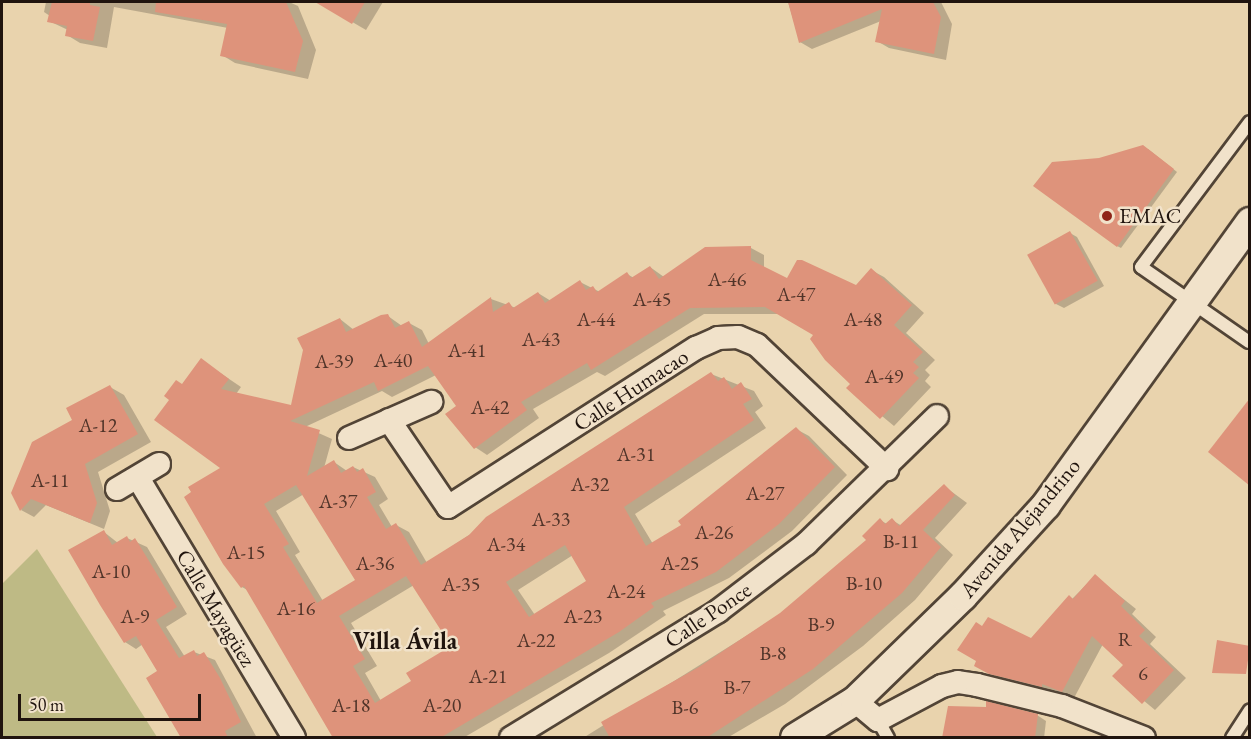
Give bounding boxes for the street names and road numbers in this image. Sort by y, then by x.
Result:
street label: Calle Humacao [569,343,693,437]
street label: Avenida Alejandrino [954,453,1086,603]
street label: Calle Mayagüez [171,545,261,671]
street label: Calle Ponce [660,576,756,654]

